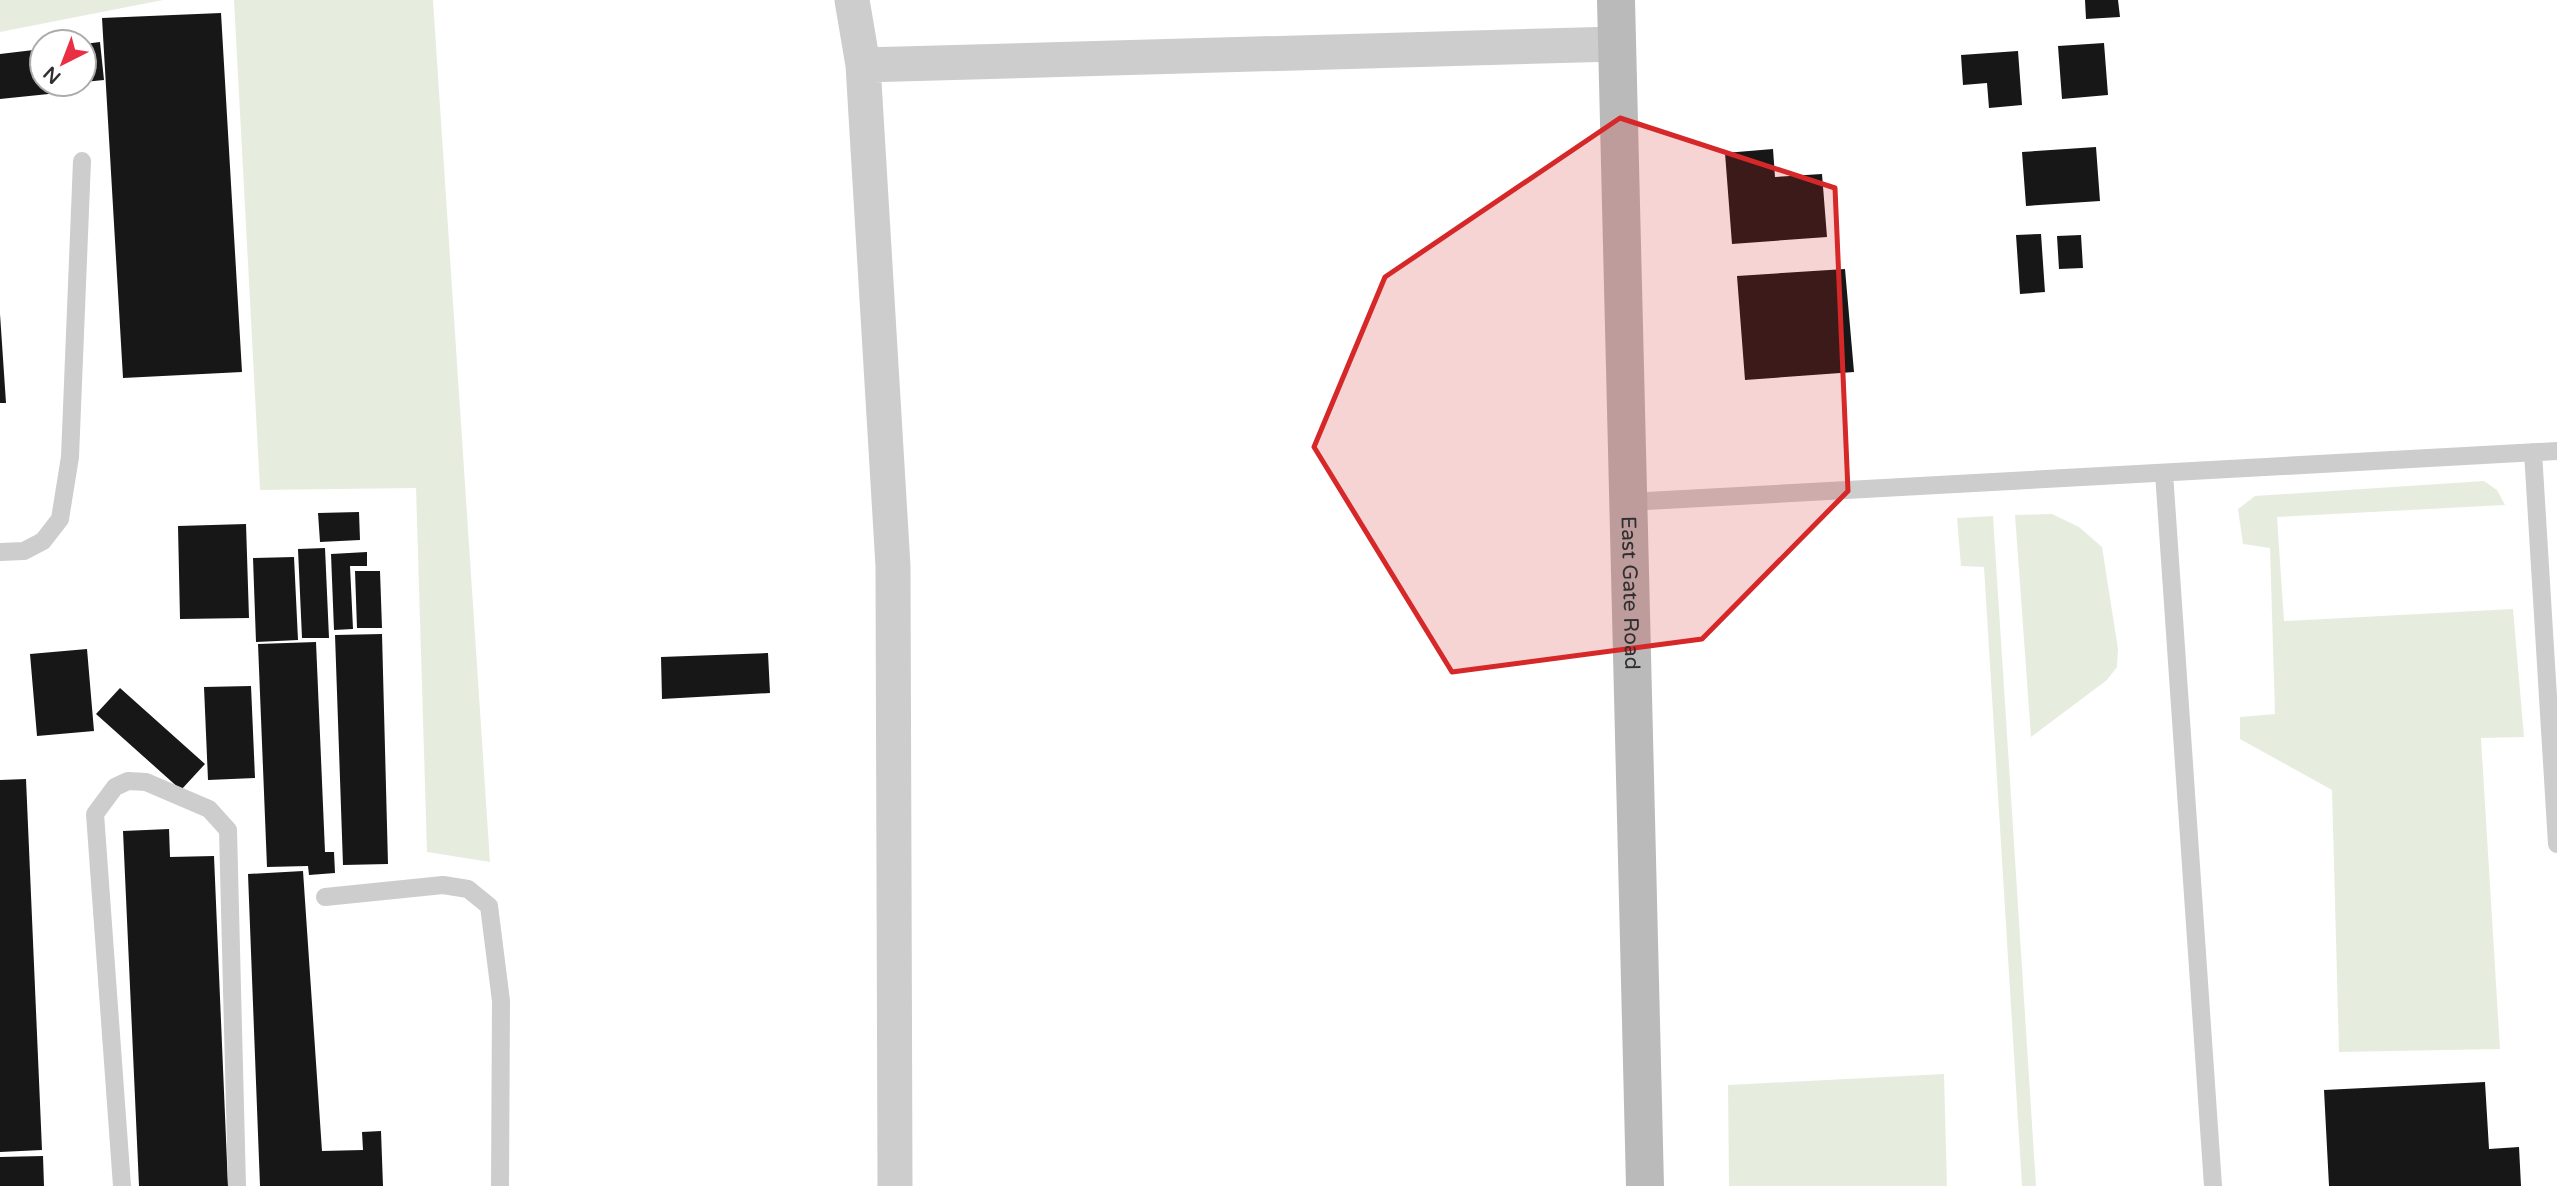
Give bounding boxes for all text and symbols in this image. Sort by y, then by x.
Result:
north arrow [28,28,98,98]
text: N [39,62,65,88]
street label: East Gate Road [1616,516,1644,670]

